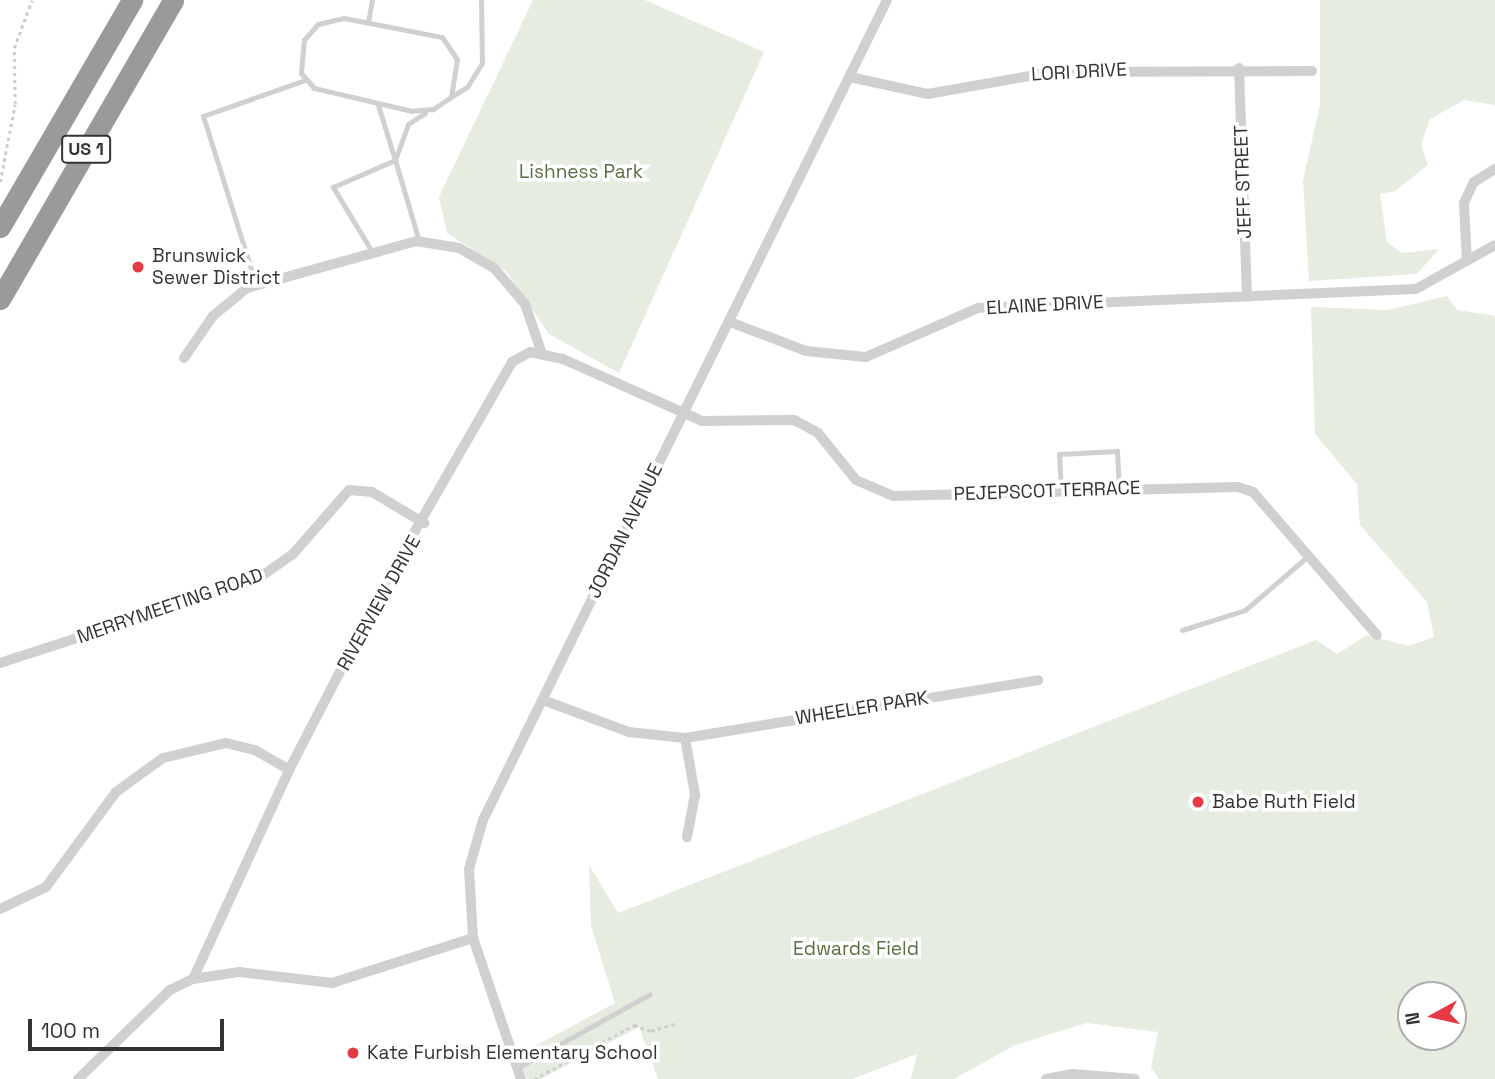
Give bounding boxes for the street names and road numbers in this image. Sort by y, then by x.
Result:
street label: LORI DRIVE [1031,58,1127,86]
street label: JEFF STREET [1230,125,1256,239]
road number: US 1 [60,134,112,164]
street label: ELAINE DRIVE [986,291,1104,319]
street label: JORDAN AVENUE [583,460,667,602]
street label: PEJEPSCOT TERRACE [953,476,1141,506]
street label: RIVERVIEW DRIVE [332,531,426,675]
street label: MERRYMEETING ROAD [74,563,266,649]
street label: WHEELER PARK [794,686,930,730]

